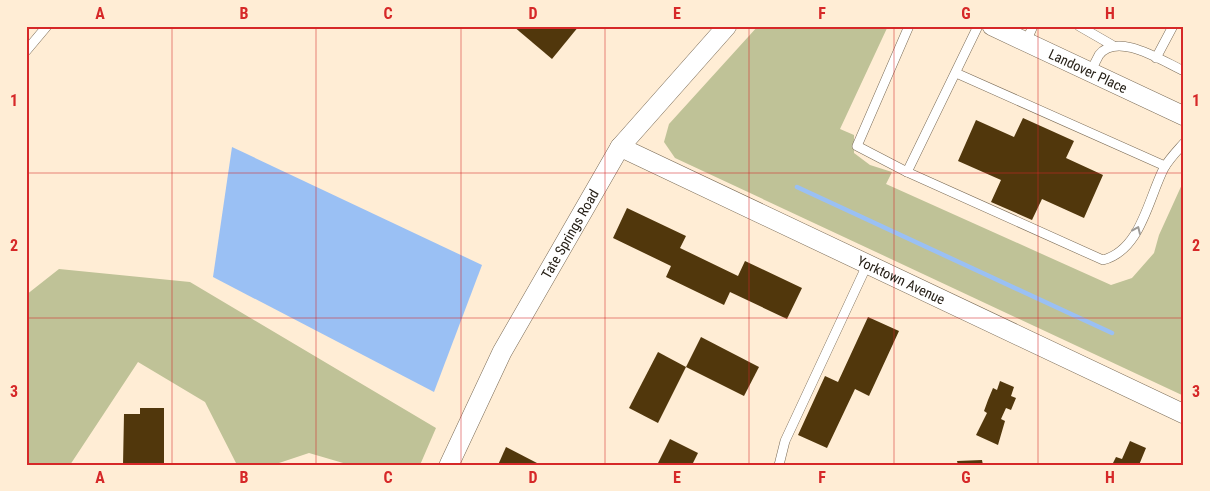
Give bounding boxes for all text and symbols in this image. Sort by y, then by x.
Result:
text: A [95,4,105,23]
text: B [240,4,249,23]
text: C [383,4,393,23]
text: D [528,4,538,23]
text: E [673,4,681,23]
text: F [818,4,826,23]
text: G [961,4,971,23]
text: H [1105,4,1115,23]
street label: Landover Place [1046,46,1130,96]
text: 1 [10,91,18,110]
text: 1 [1192,91,1200,110]
street label: Tate Springs Road [538,187,602,281]
one-way arrow [1130,226,1141,235]
text: 2 [10,236,18,255]
text: 2 [1192,236,1200,255]
street label: Yorktown Avenue [855,253,948,308]
text: 3 [10,382,18,401]
text: 3 [1192,382,1200,401]
text: A [95,468,105,487]
text: B [240,468,249,487]
text: C [383,468,393,487]
text: D [528,468,538,487]
text: E [673,468,681,487]
text: F [818,468,826,487]
text: G [961,468,971,487]
text: H [1105,468,1115,487]

